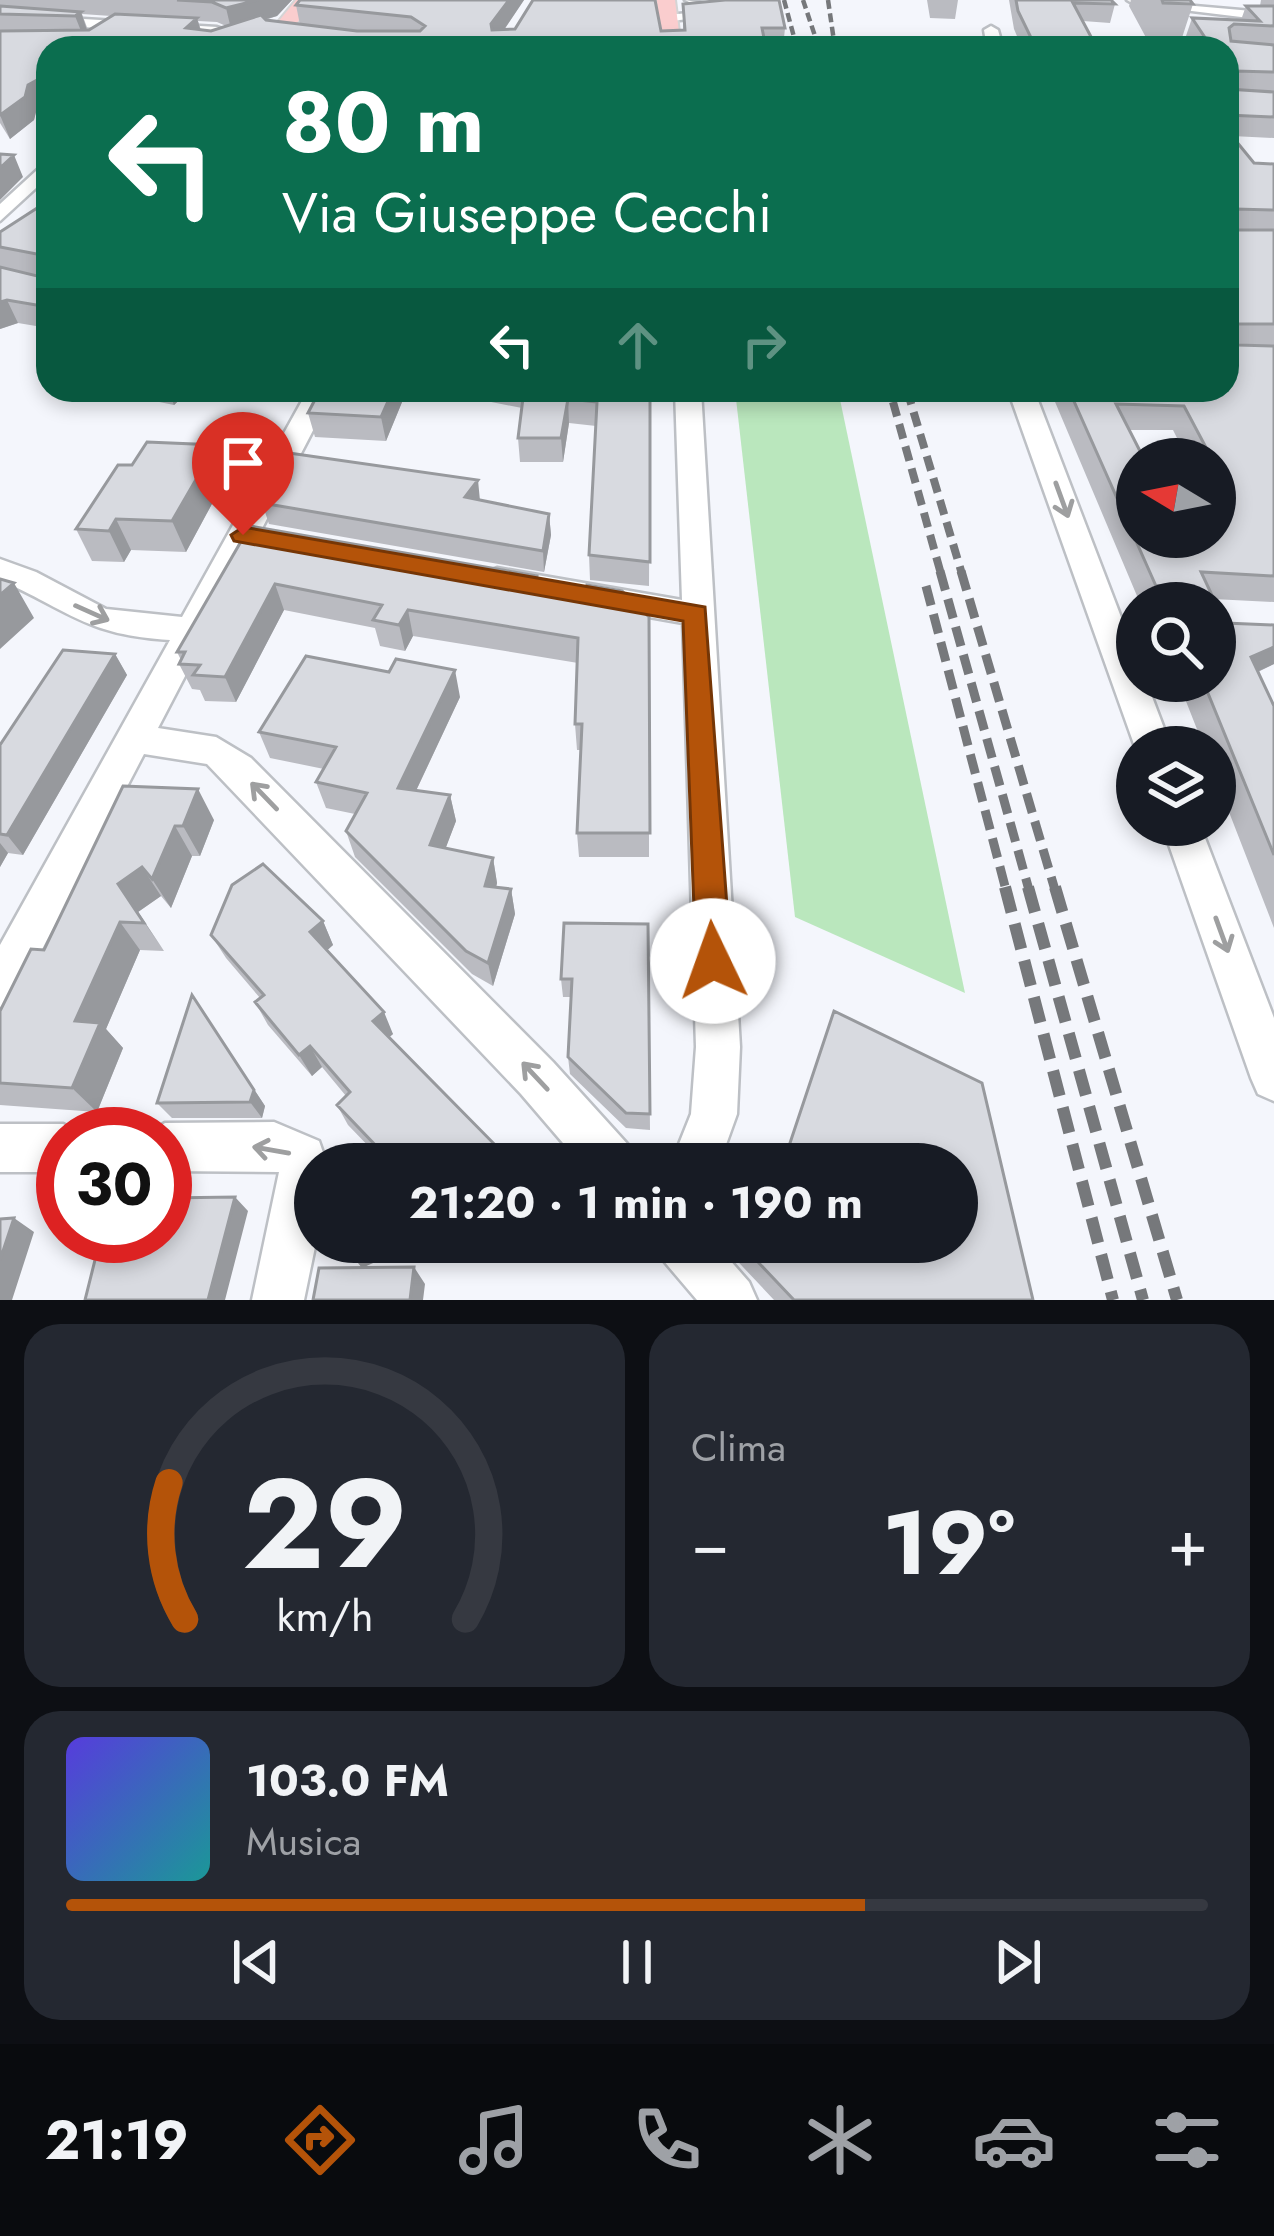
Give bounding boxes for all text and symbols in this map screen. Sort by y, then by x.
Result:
text: 80 m [282,62,484,184]
icon: left [84,84,240,240]
text: Via Giuseppe Cecchi [282,174,772,252]
icon: left [479,312,545,378]
icon: ahead [605,312,671,378]
icon: right [731,312,797,378]
pin [192,412,294,535]
icon: arrive [210,430,276,496]
north arrow [1116,438,1236,558]
map controls [1116,438,1236,846]
one-way arrow [1052,480,1074,517]
button: search [1116,582,1236,702]
one-way arrow [73,603,109,625]
button: layers [1116,726,1236,846]
one-way arrow [251,782,279,811]
position arrow [650,898,776,1024]
one-way arrow [1212,916,1234,953]
one-way arrow [522,1062,550,1092]
speed limit sign: 30 [36,1107,192,1263]
one-way arrow [253,1138,292,1161]
text: 21:20 · 1 min · 190 m [409,1170,863,1235]
text: Clima [691,1419,786,1476]
text: 29 [242,1434,407,1615]
text: 19° [882,1478,1015,1608]
text: − [691,1495,730,1591]
text: + [1167,1495,1208,1591]
text: km/h [276,1584,373,1646]
text: 103.0 FM [246,1748,449,1813]
text: Musica [246,1813,361,1870]
icon: previous [223,1929,289,1995]
icon: pause [604,1929,670,1995]
icon: next [985,1929,1051,1995]
icon: directions [278,2098,362,2182]
icon: music [452,2098,536,2182]
icon: phone [625,2098,709,2182]
icon: climate [798,2098,882,2182]
icon: car [972,2098,1056,2182]
icon: filters [1145,2098,1229,2182]
text: 21:19 [45,2101,189,2179]

